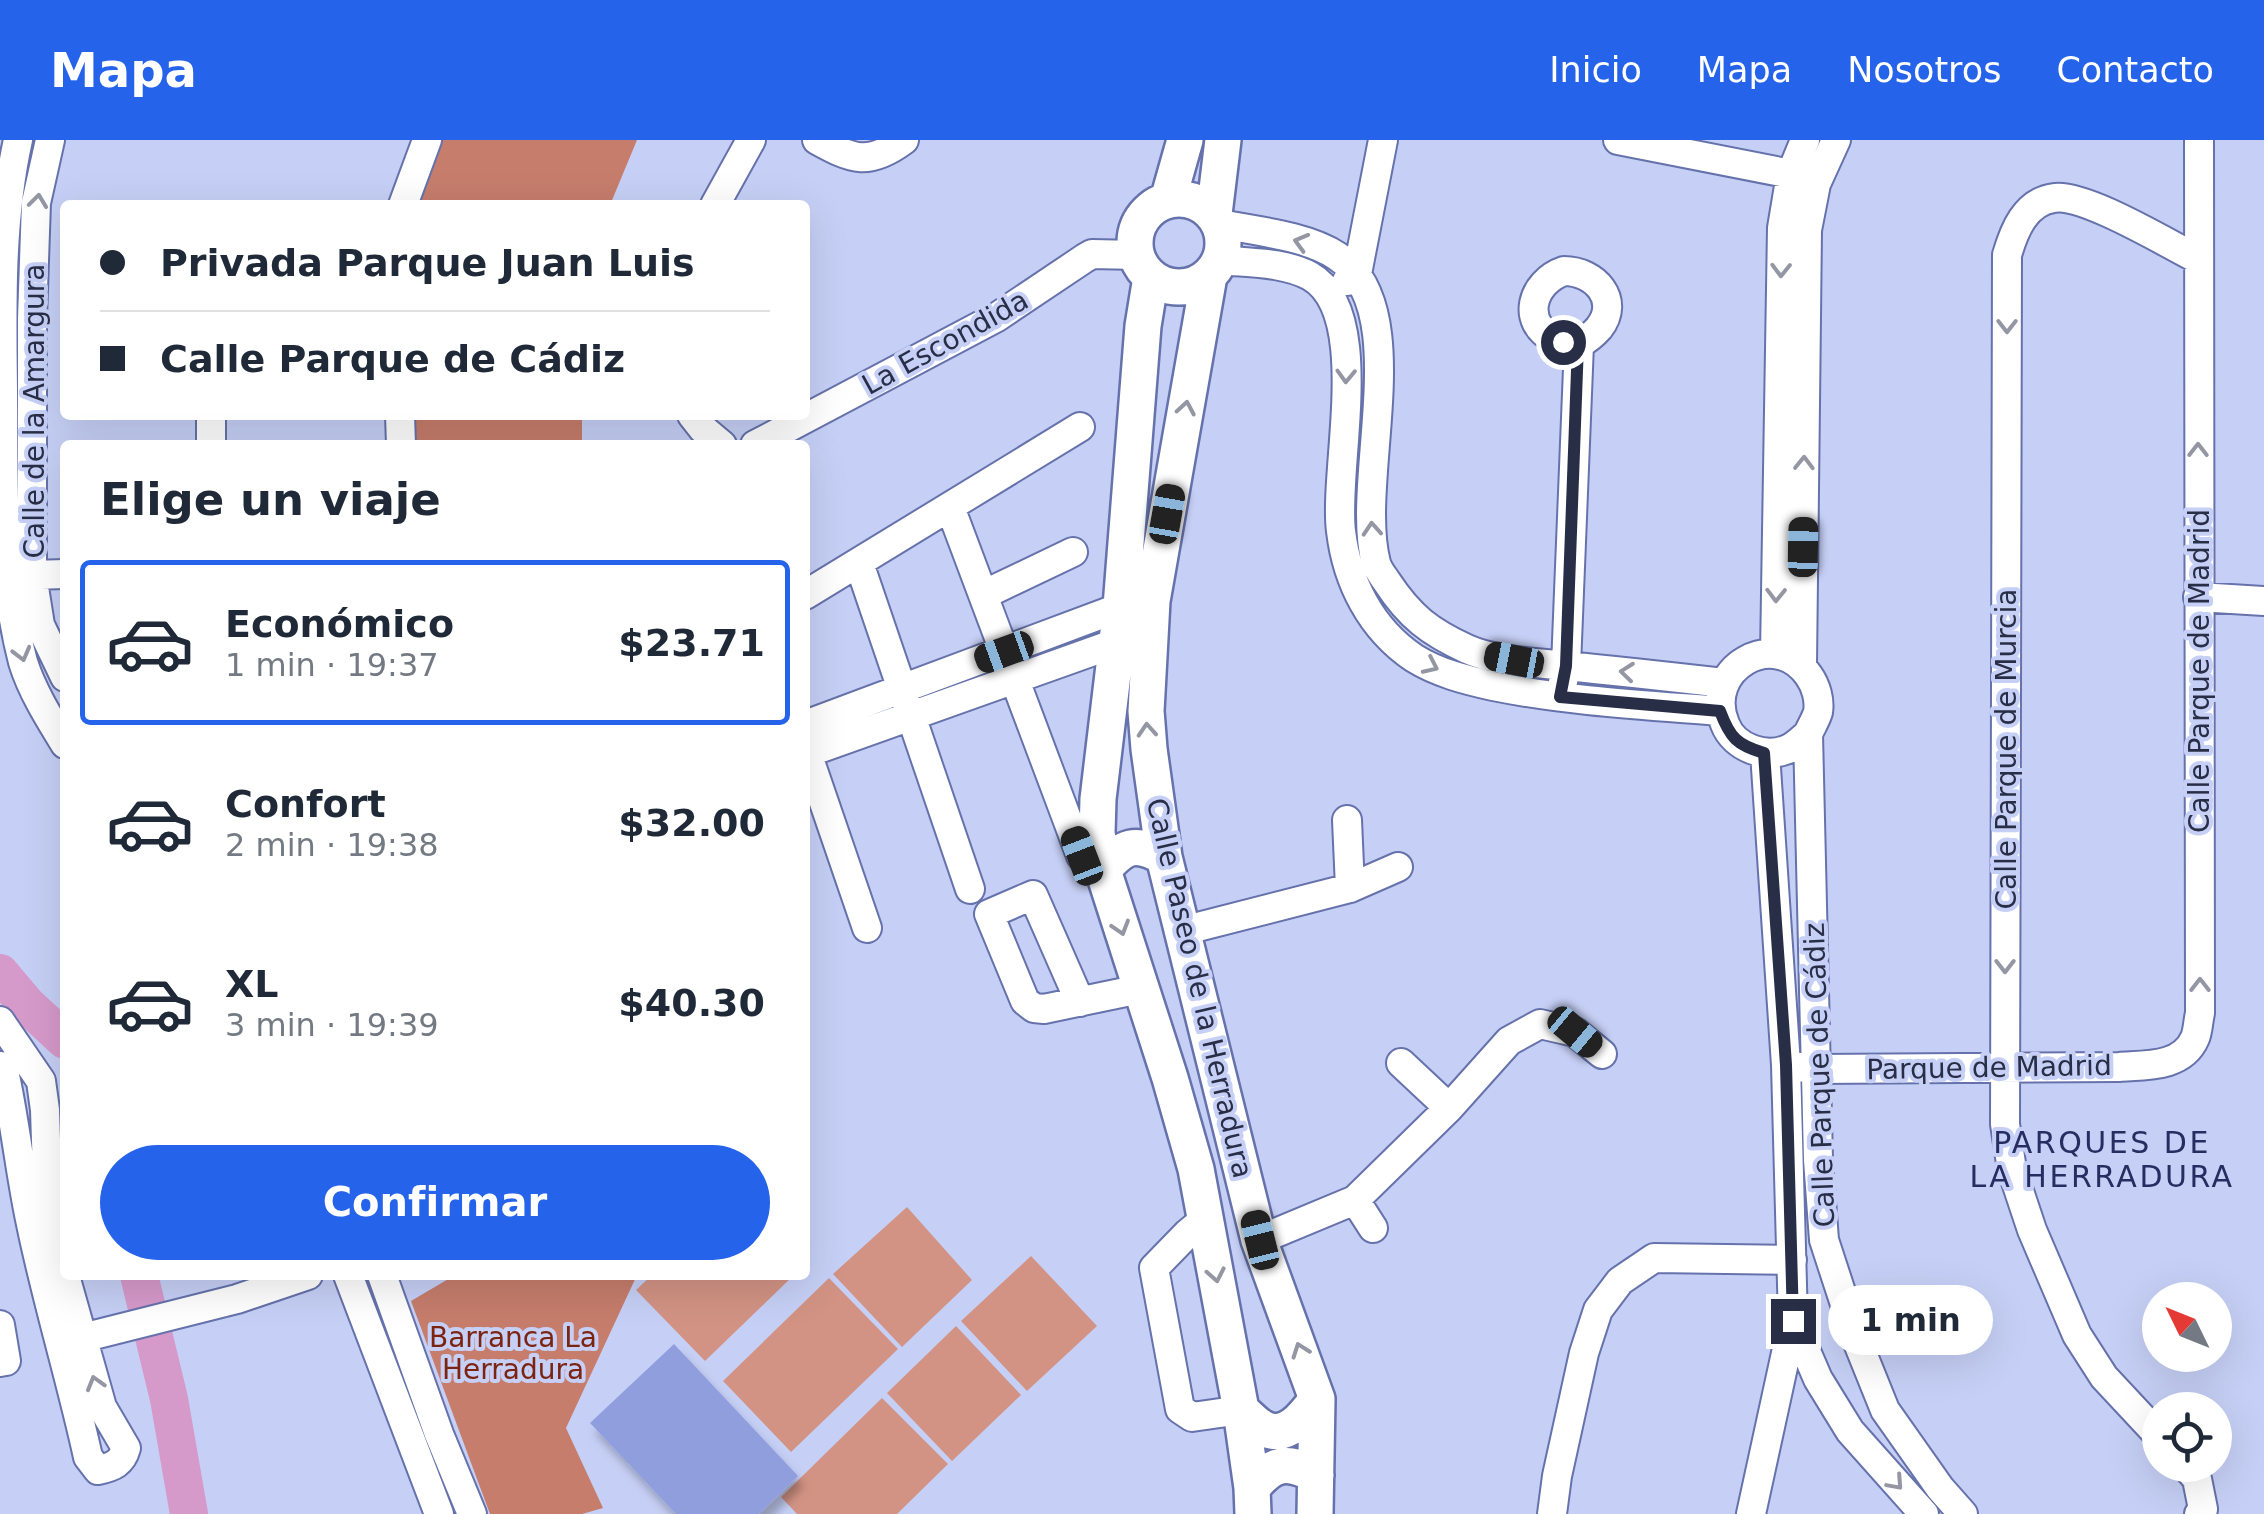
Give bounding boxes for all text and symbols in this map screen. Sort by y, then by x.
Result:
text: Mapa [50,42,197,98]
text: Inicio [1549,50,1642,90]
text: Mapa [1697,50,1792,90]
text: Nosotros [1847,50,2001,90]
text: Contacto [2056,50,2214,90]
one-way arrow [27,193,48,209]
one-way arrow [1294,233,1311,254]
text: Privada Parque Juan Luis [160,241,695,285]
street label: Calle de la Amargura [18,264,51,558]
one-way arrow [1770,264,1792,279]
street label: La Escondida [856,283,1034,402]
one-way arrow [1996,318,2018,334]
route start [1541,320,1586,365]
text: Calle Parque de Cádiz [160,337,625,381]
one-way arrow [1336,369,1357,385]
one-way arrow [1175,400,1196,416]
one-way arrow [2187,442,2209,458]
one-way arrow [1793,454,1815,470]
text: Elige un viaje [100,473,441,526]
car [1147,482,1187,546]
street label: Calle Parque de Madrid [2183,509,2216,833]
car [1787,517,1819,577]
one-way arrow [1362,521,1384,537]
one-way arrow [1765,588,1786,604]
street label: Calle Parque de Murcia [1990,589,2023,909]
icon: car [105,598,195,688]
text: Económico [225,602,454,646]
text: $23.71 [618,621,765,665]
car [971,628,1037,676]
car [1482,640,1546,680]
one-way arrow [10,645,31,662]
text: 1 min · 19:37 [225,646,439,684]
one-way arrow [1420,653,1438,673]
one-way arrow [1618,662,1634,683]
one-way arrow [1137,721,1158,737]
icon: car [105,778,195,868]
text: Confort [225,782,386,826]
street label: Calle Paseo de la Herradura [1140,795,1259,1181]
text: $32.00 [618,801,765,845]
car [1057,823,1107,889]
text: 2 min · 19:38 [225,826,439,864]
one-way arrow [1110,919,1130,936]
street label: Calle Parque de Cádiz [1798,922,1841,1228]
icon: car [105,958,195,1048]
one-way arrow [1994,958,2016,974]
text: XL [225,962,279,1006]
one-way arrow [2189,977,2211,992]
text: $40.30 [618,981,765,1025]
car [1542,1001,1608,1063]
text: 3 min · 19:39 [225,1006,439,1044]
street label: Parque de Madrid [1866,1049,2112,1086]
district label: PARQUES DE LA HERRADURA [1969,1125,2235,1194]
button: Confirmar [100,1145,770,1260]
car [1238,1207,1282,1273]
one-way arrow [1204,1266,1225,1283]
north arrow [2142,1282,2232,1372]
map controls [2142,1282,2232,1482]
callout: 1 min [1828,1286,1993,1356]
route end [1771,1299,1816,1344]
text: 1 min [1860,1301,1961,1339]
park label: Barranca La Herradura [429,1321,597,1386]
one-way arrow [1291,1342,1312,1359]
one-way arrow [86,1375,107,1392]
button: locate [2142,1392,2232,1482]
one-way arrow [1884,1471,1902,1490]

